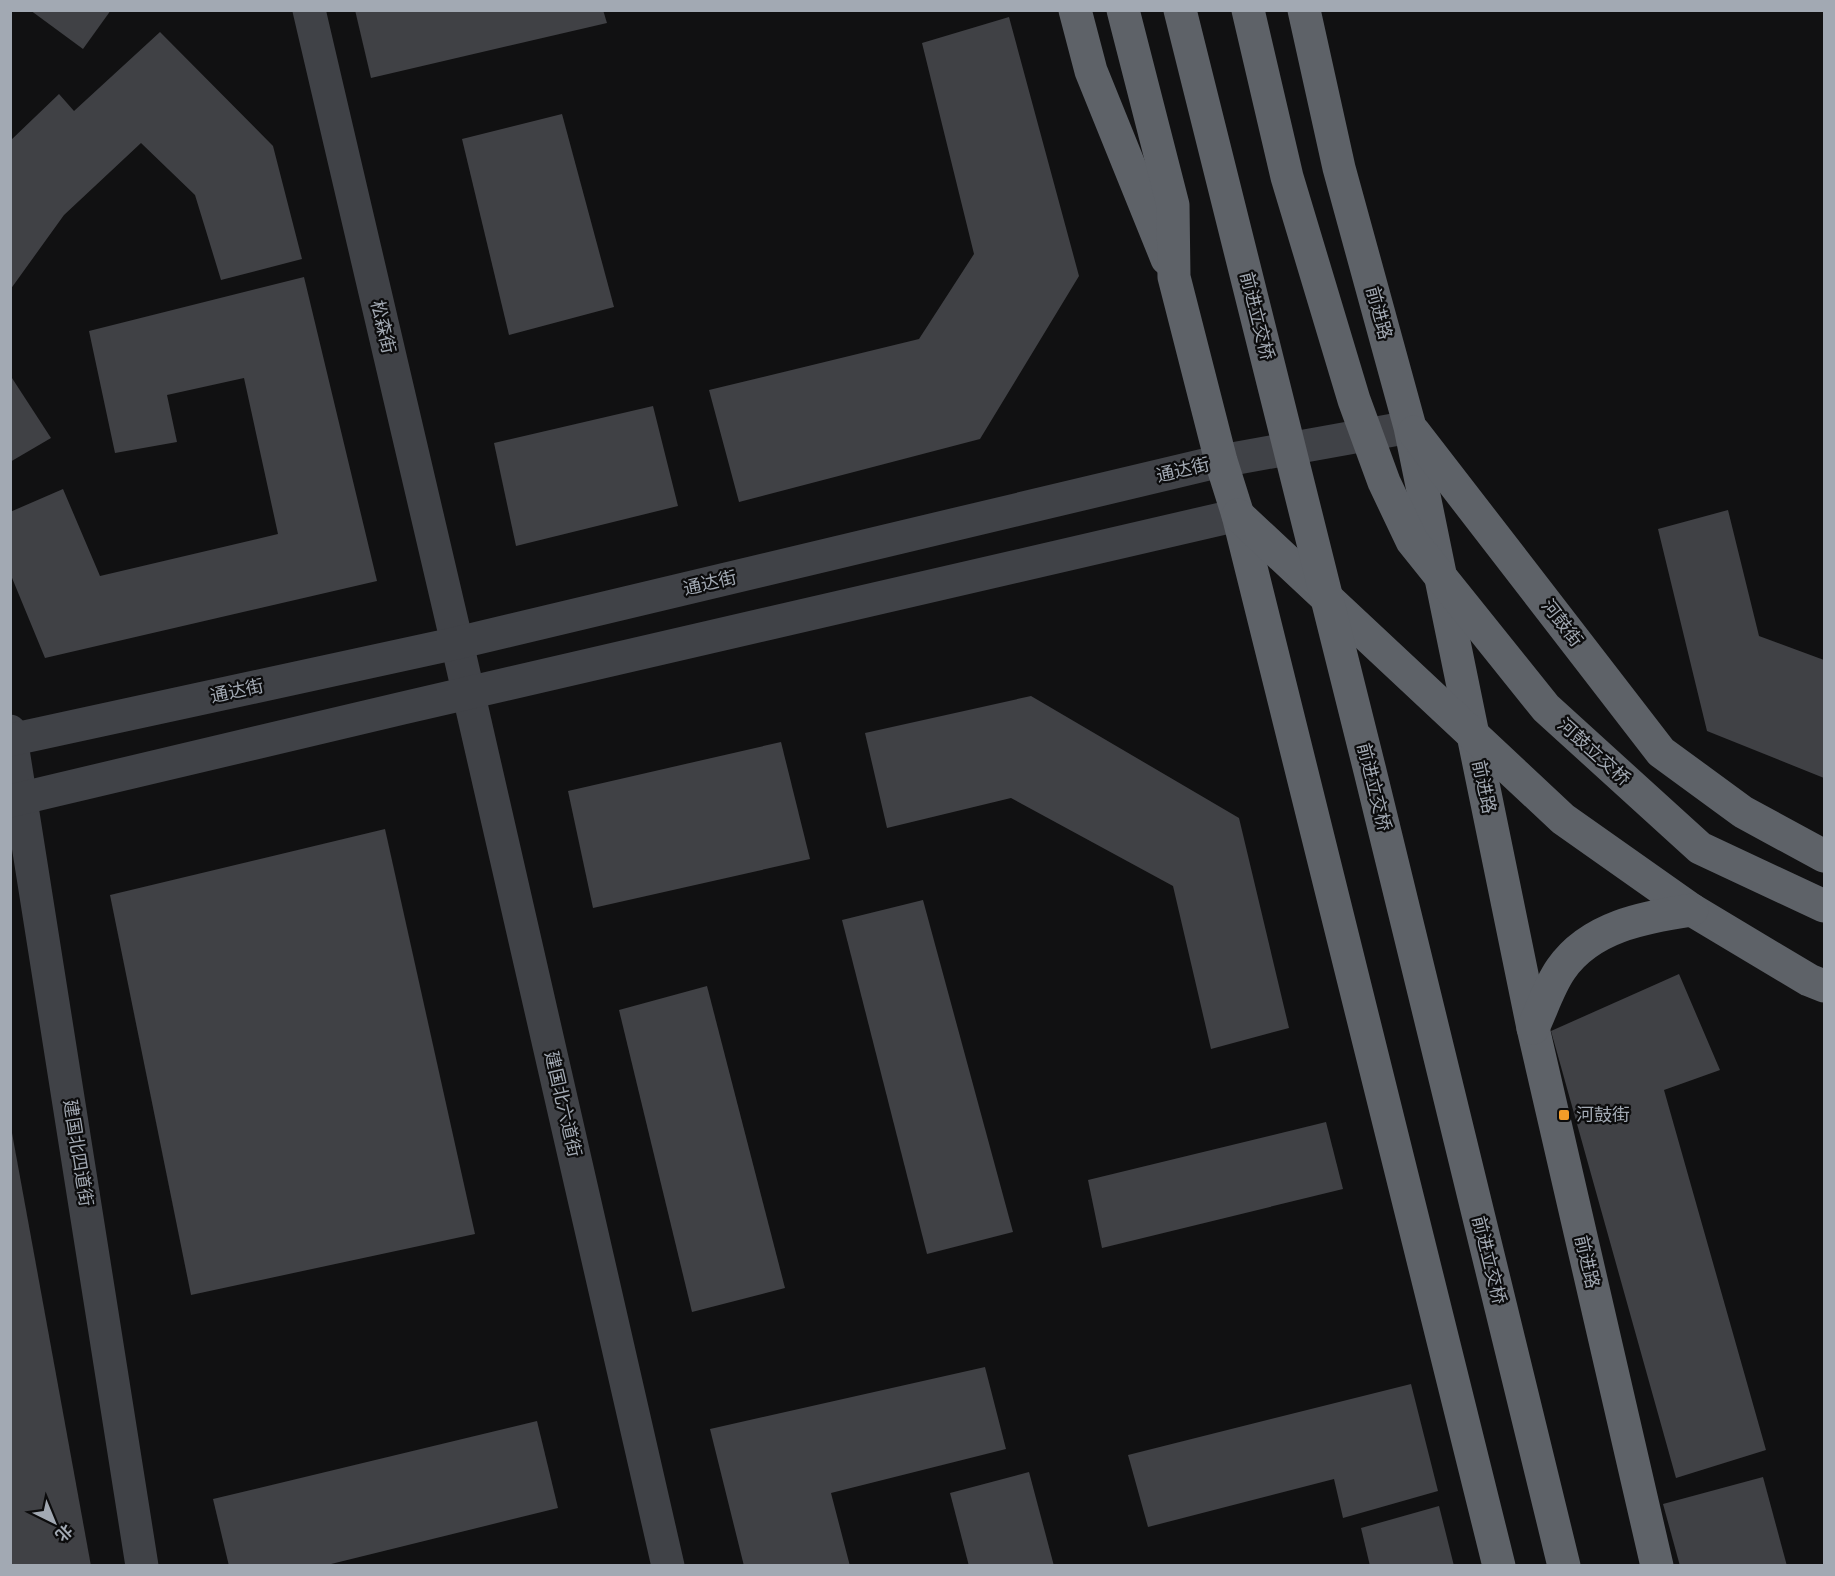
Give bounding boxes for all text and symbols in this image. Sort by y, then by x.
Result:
street label: 前进立交桥 [1236,270,1279,362]
street label: 前进路 [1362,284,1397,342]
street label: 松森街 [367,298,400,356]
street label: 通达街 [1154,453,1212,486]
street label: 通达街 [681,566,739,599]
street label: 河鼓街 [1537,595,1587,650]
street label: 通达街 [208,675,265,706]
street label: 河鼓立交桥 [1554,714,1635,790]
street label: 前进立交桥 [1353,741,1396,833]
street label: 前进路 [1469,758,1500,815]
street label: 建国北六道街 [541,1049,586,1159]
street label: 建国北四道街 [60,1098,97,1208]
place label: 河鼓街 [1576,1104,1630,1125]
marker: 河鼓街 [1557,1108,1571,1122]
street label: 前进立交桥 [1468,1214,1511,1306]
street label: 前进路 [1571,1233,1604,1291]
north arrow [24,1492,84,1552]
text: 北 [52,1520,76,1545]

